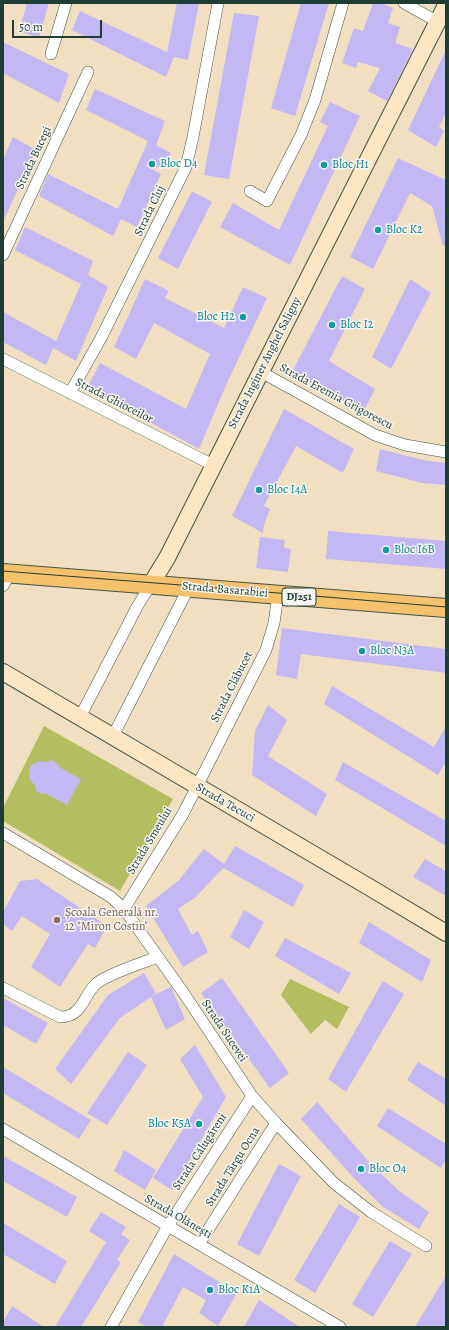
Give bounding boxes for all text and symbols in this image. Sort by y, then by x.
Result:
scale bar [14,12,104,38]
text: 50 m [19,19,43,35]
street label: Strada Bucegi [13,124,55,192]
place label: Bloc D4 [160,157,197,171]
place label: Bloc H1 [332,158,369,172]
marker: Bloc D4 [147,159,157,169]
marker: Bloc H1 [319,160,329,170]
street label: Strada Cluj [132,183,168,239]
place label: Bloc K2 [386,223,423,237]
marker: Bloc K2 [373,225,383,235]
street label: Strada Inginer Anghel Saligny [225,295,305,431]
place label: Bloc H2 [197,310,235,324]
marker: Bloc H2 [238,312,248,322]
place label: Bloc I2 [340,318,374,332]
marker: Bloc I2 [327,320,337,330]
street label: Strada Eremia Grigorescu [277,361,395,433]
street label: Strada Ghioceilor [73,375,155,427]
place label: Bloc I4A [267,483,307,497]
marker: Bloc I4A [254,485,264,495]
place label: Bloc I6B [394,543,435,557]
marker: Bloc I6B [381,545,391,555]
street label: Strada Basarabiei [181,579,269,601]
road number: DJ251 [282,588,316,606]
place label: Bloc N3A [370,644,414,658]
marker: Bloc N3A [357,646,367,656]
street label: Strada Clăbucet [208,649,256,725]
street label: Strada Tecuci [193,780,257,826]
street label: Strada Smeului [124,805,176,877]
place label: Școala Generală nr. 12 "Miron Costin" [65,906,158,934]
marker: Școala Generală nr. 12 "Miron Costin" [52,915,62,925]
street label: Strada Sucevei [198,997,250,1065]
street label: Strada Călugăreni [170,1111,230,1193]
place label: Bloc K5A [148,1117,191,1131]
marker: Bloc K5A [194,1119,204,1129]
street label: Strada Târgu Ocna [203,1124,263,1210]
place label: Bloc O4 [369,1162,406,1176]
marker: Bloc O4 [356,1164,366,1174]
street label: Strada Olănești [142,1192,214,1242]
place label: Bloc K1A [218,1283,260,1297]
marker: Bloc K1A [205,1285,215,1295]

